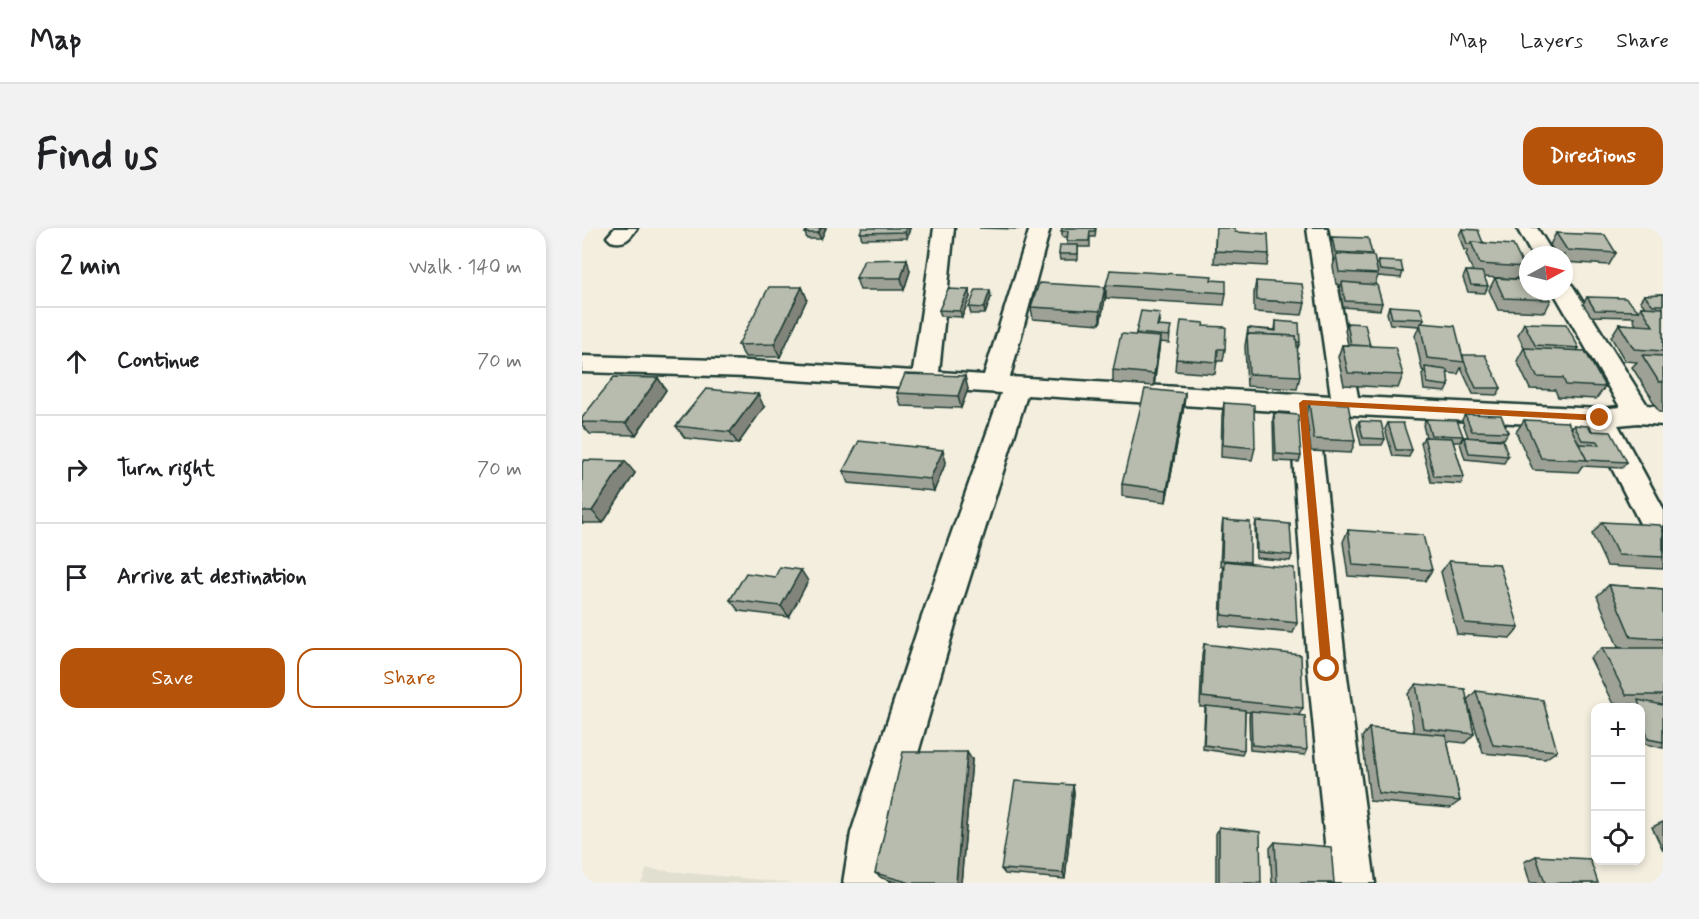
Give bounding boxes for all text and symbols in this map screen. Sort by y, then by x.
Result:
text: Map [30,23,81,60]
text: Map [1449,27,1487,55]
text: Layers [1520,27,1583,55]
text: Share [1616,27,1669,55]
button: Directions [1523,127,1663,185]
text: Find us [36,129,158,184]
north arrow [1519,246,1573,300]
text: 2 min [60,250,121,284]
text: Walk · 140 m [409,254,522,281]
icon: ahead [60,345,93,378]
text: Continue [117,347,199,375]
text: 70 m [477,348,522,375]
route end [1586,404,1612,430]
icon: right [60,453,93,486]
text: Turn right [117,455,215,483]
text: 70 m [477,456,522,483]
icon: arrive [60,561,93,594]
text: Arrive at destination [117,563,307,591]
button: Save [60,648,285,708]
button: Share [297,648,522,708]
route start [1313,655,1339,681]
map controls [1591,703,1645,865]
button: + [1591,703,1645,757]
button: − [1591,757,1645,811]
button: locate [1591,811,1645,865]

